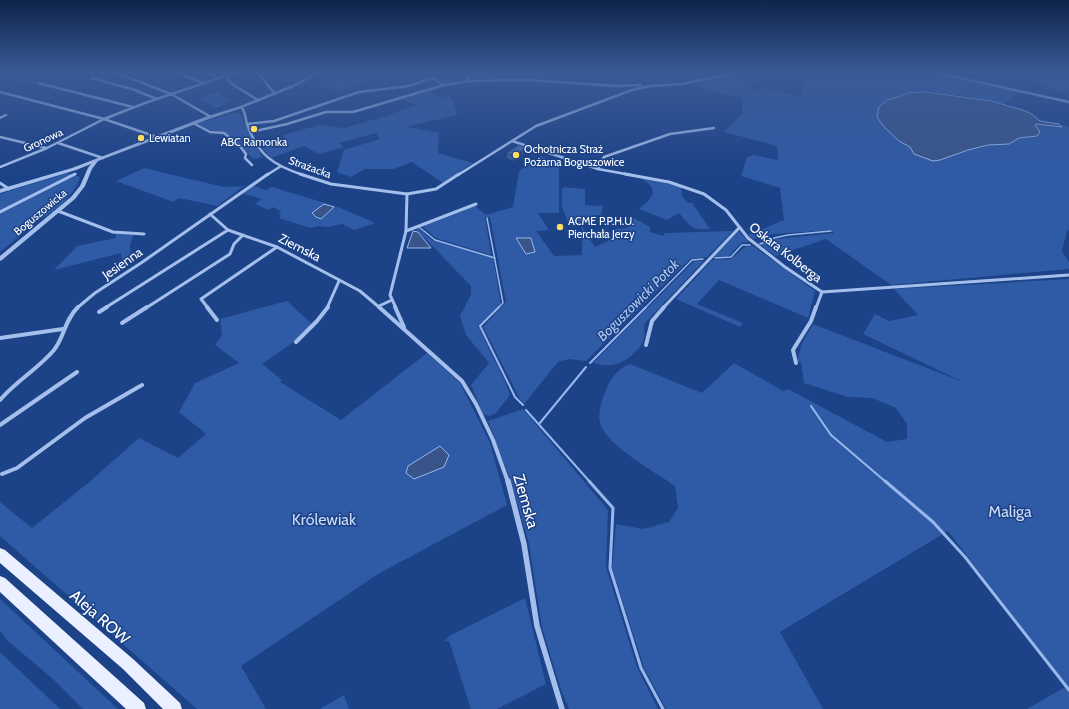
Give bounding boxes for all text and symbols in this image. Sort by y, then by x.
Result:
street label: Gronowa [21,124,66,155]
marker: ABC Ramonka [249,124,259,134]
place label: Lewiatan [149,131,191,145]
marker: Lewiatan [136,133,146,143]
place label: ABC Ramonka [221,135,288,149]
place label: Ochotnicza Straż Pożarna Boguszowice [524,142,625,169]
marker: Ochotnicza Straż Pożarna Boguszowice [511,150,521,160]
street label: Strażacka [287,153,334,181]
street label: Boguszowicka [11,185,70,238]
place label: ACME P.P.H.U. Pierchała Jerzy [568,214,635,241]
street label: Oskara Kolberga [746,219,826,286]
marker: ACME P.P.H.U. Pierchała Jerzy [555,222,565,232]
street label: Ziemska [276,230,324,265]
street label: Jesienna [98,243,146,283]
water label: Boguszowicki Potok [593,254,684,345]
street label: Ziemska [509,472,543,531]
park label: Maliga [988,502,1032,521]
park label: Królewiak [292,510,357,529]
street label: Aleja ROW [66,586,135,649]

